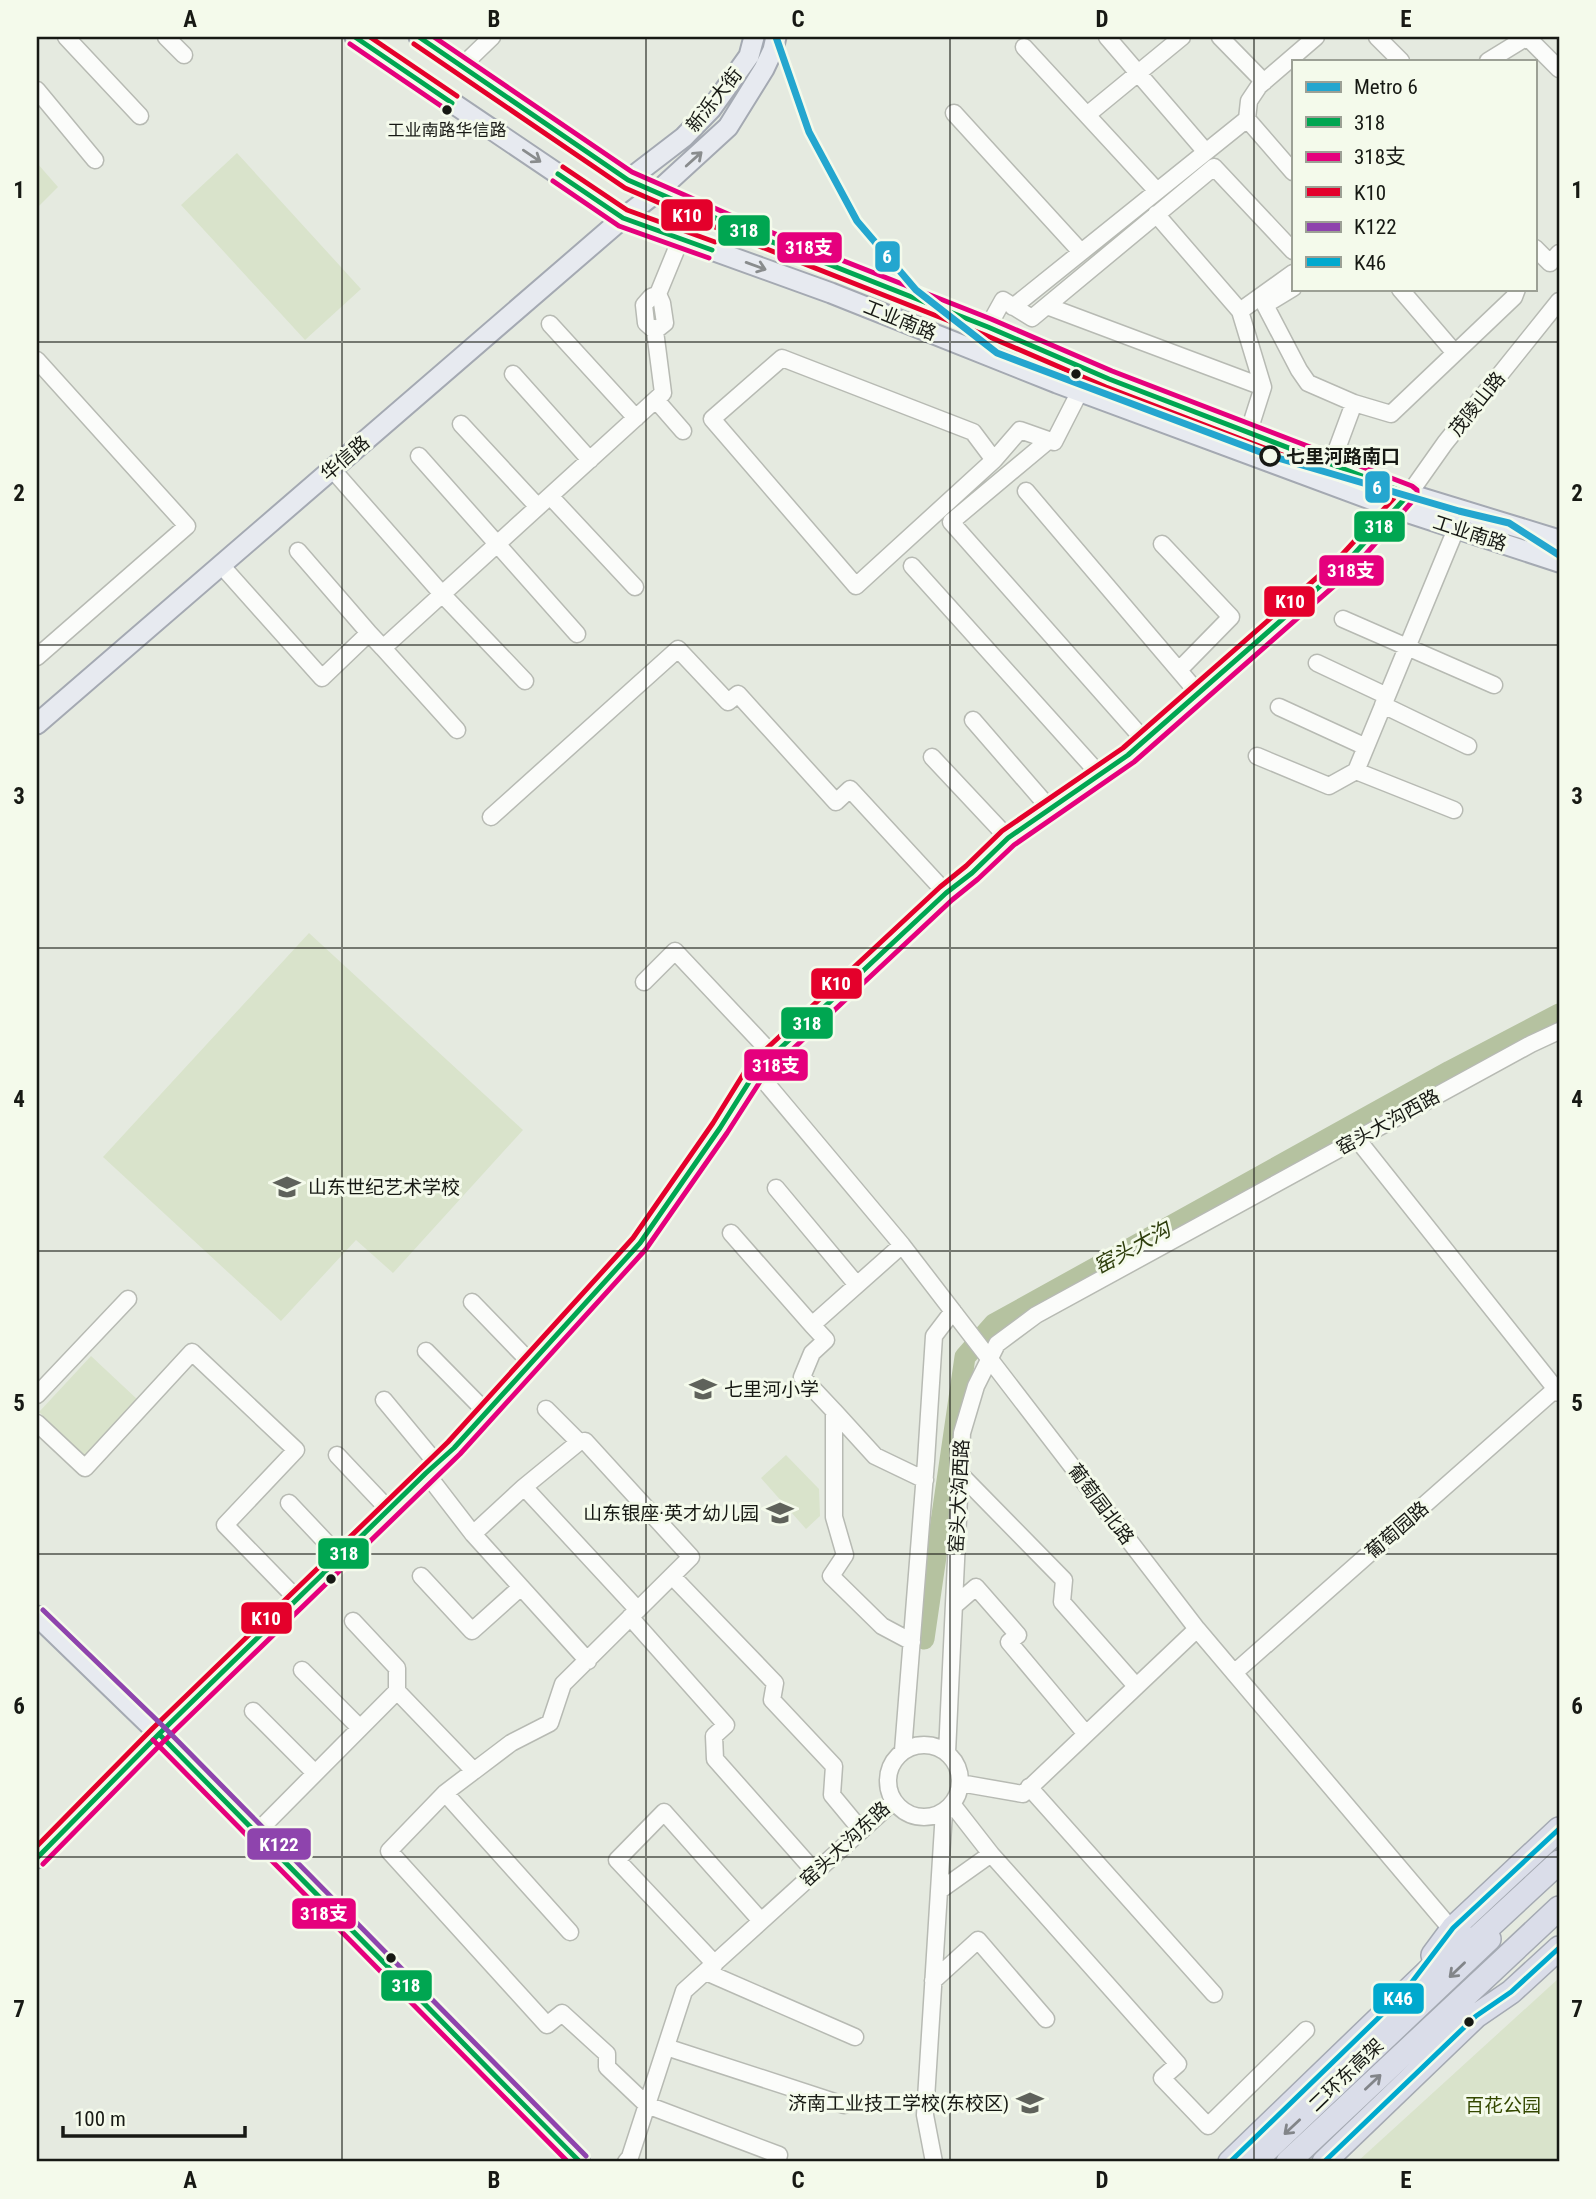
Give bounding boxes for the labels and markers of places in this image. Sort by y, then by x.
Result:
marker: 工业南路华信路 [440,103,454,117]
place label: 工业南路华信路 [388,120,507,140]
unlabelled marker [1069,367,1083,381]
place label: 七里河路南口 [1286,445,1400,468]
marker: 七里河路南口 [1260,446,1280,466]
school or university icon: 山东世纪艺术学校 [272,1172,302,1202]
place label: 山东世纪艺术学校 [308,1176,460,1199]
school or university icon: 七里河小学 [688,1374,718,1404]
place label: 七里河小学 [724,1378,819,1401]
school or university icon: 山东银座·英才幼儿园 [765,1498,795,1528]
place label: 山东银座·英才幼儿园 [583,1502,759,1525]
unlabelled marker [324,1572,338,1586]
unlabelled marker [384,1951,398,1965]
unlabelled marker [1462,2015,1476,2029]
school or university icon: 济南工业技工学校(东校区) [1015,2088,1045,2118]
place label: 济南工业技工学校(东校区) [788,2092,1009,2115]

